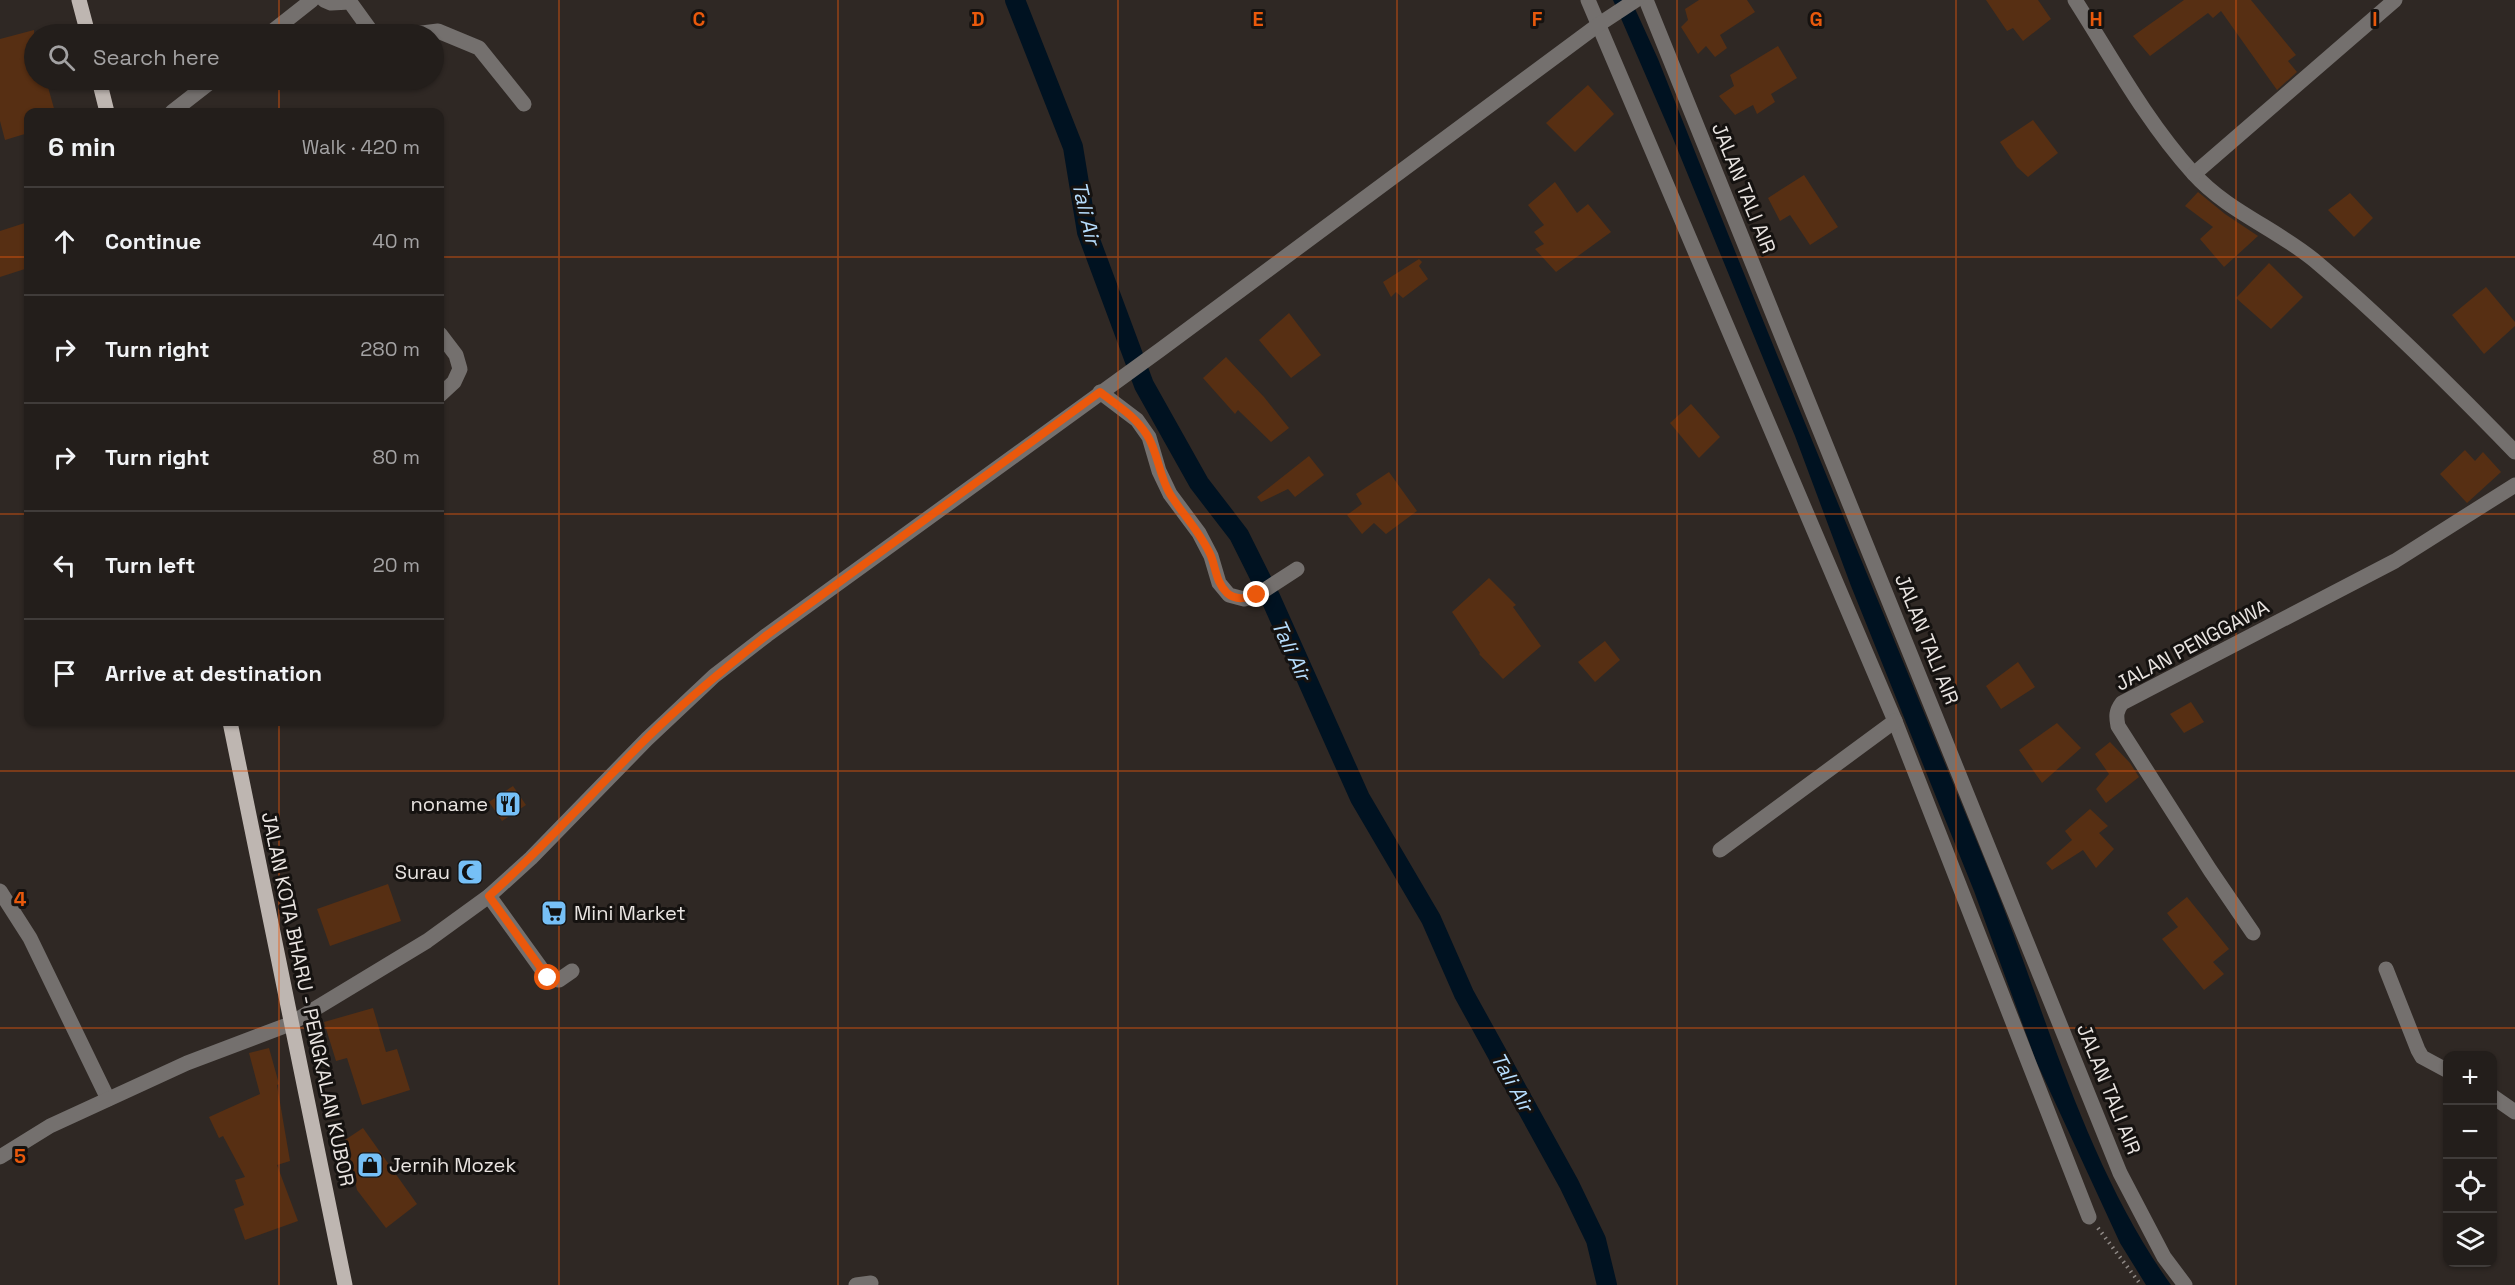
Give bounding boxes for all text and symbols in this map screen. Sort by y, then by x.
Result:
text: C [693,6,706,32]
text: D [971,6,985,32]
text: E [1252,6,1264,32]
text: F [1532,6,1543,32]
text: G [1809,6,1823,32]
text: H [2089,6,2103,32]
text: I [2372,6,2378,32]
search box [24,24,444,90]
icon: search [45,41,78,74]
text: Search here [93,43,220,71]
street label: JALAN TALI AIR [1706,119,1782,257]
text: 6 min [48,130,116,164]
text: Walk · 420 m [302,134,420,160]
water label: Tali Air [1066,179,1107,249]
icon: ahead [48,225,81,258]
text: Continue [105,227,201,255]
text: 40 m [372,228,420,254]
icon: right [48,333,81,366]
text: Turn right [105,335,210,363]
text: 280 m [360,336,420,362]
icon: right [48,441,81,474]
text: Turn right [105,443,210,471]
text: 80 m [372,444,420,470]
icon: left [48,549,81,582]
text: Turn left [105,551,195,579]
text: 20 m [373,552,420,578]
street label: JALAN TALI AIR [1889,570,1965,708]
route end [1243,581,1269,607]
street label: JALAN PENGGAWA [2111,593,2274,696]
water label: Tali Air [1266,615,1318,687]
icon: arrive [48,657,81,690]
text: Arrive at destination [105,659,322,687]
restaurant icon: noname [493,789,523,819]
place label: noname [411,791,488,817]
street label: JALAN KOTA BHARU - PENGKALAN KUBOR [256,809,360,1189]
mosque icon: Surau [455,857,485,887]
place label: Surau [395,859,450,885]
text: 4 [14,886,27,912]
supermarket icon: Mini Market [539,898,569,928]
place label: Mini Market [574,900,686,926]
route start [534,964,560,990]
street label: JALAN TALI AIR [2071,1020,2147,1158]
water label: Tali Air [1485,1047,1541,1118]
map controls [2443,1051,2497,1267]
button: + [2443,1051,2497,1105]
button: − [2443,1105,2497,1159]
text: 5 [14,1143,26,1169]
shop icon: Jernih Mozek [355,1150,385,1180]
place label: Jernih Mozek [389,1152,516,1178]
button: locate [2443,1159,2497,1213]
button: layers [2443,1213,2497,1267]

